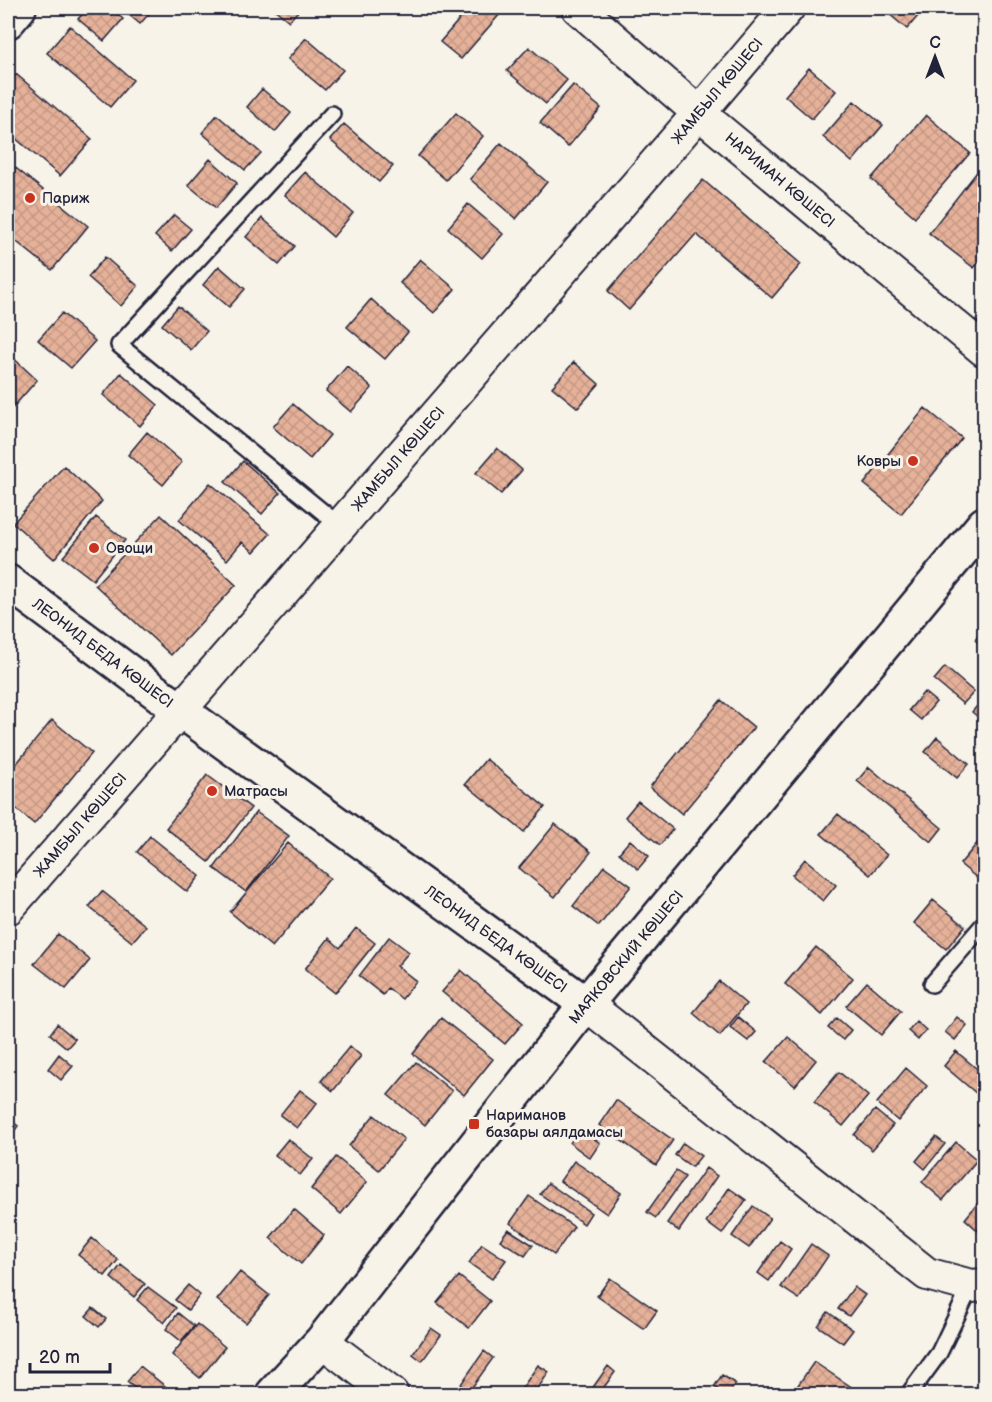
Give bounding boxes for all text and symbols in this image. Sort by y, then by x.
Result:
north arrow [905,27,965,87]
street label: ЖАМБЫЛ КӨШЕСІ [667,34,767,148]
text: С [929,34,941,53]
street label: НАРИМАН КӨШЕСІ [721,129,839,232]
place label: Париж [42,189,90,208]
marker: Париж [23,191,37,205]
street label: ЖАМБЫЛ КӨШЕСІ [348,403,449,516]
place label: Ковры [856,452,901,471]
marker: Ковры [906,454,920,468]
place label: Овощи [106,539,153,558]
marker: Овощи [87,541,101,555]
street label: ЛЕОНИД БЕДА КӨШЕСІ [28,594,177,713]
street label: ЖАМБЫЛ КӨШЕСІ [30,769,131,882]
place label: Матрасы [224,782,288,801]
marker: Матрасы [205,784,219,798]
street label: ЛЕОНИД БЕДА КӨШЕСІ [420,881,571,997]
street label: МАЯКОВСКИЙ КӨШЕСІ [565,887,688,1028]
place label: Нариманов базары аялдамасы [486,1106,623,1142]
marker: Нариманов базары аялдамасы [467,1117,481,1131]
scale bar [30,1336,110,1374]
text: 20 m [39,1347,80,1368]

